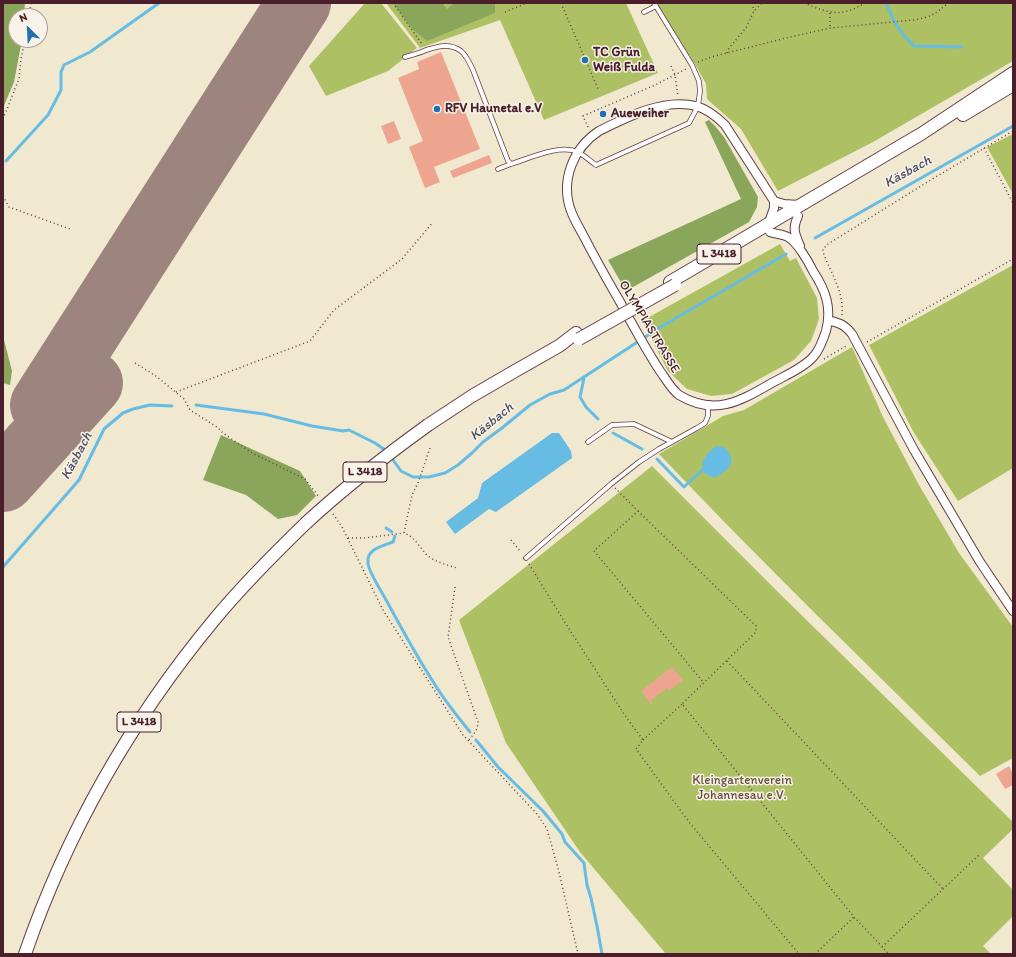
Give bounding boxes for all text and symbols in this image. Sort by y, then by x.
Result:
north arrow [8,8,48,48]
text: N [17,10,29,25]
place label: TC Grün Weiß Fulda [593,45,655,76]
marker: TC Grün Weiß Fulda [580,55,590,65]
place label: RFV Haunetal e.V [445,101,542,117]
marker: RFV Haunetal e.V [432,104,442,114]
place label: Aueweiher [611,106,669,122]
marker: Aueweiher [598,109,608,119]
water label: Käsbach [882,152,934,192]
road number: L 3418 [697,244,741,264]
street label: OLYMPIASTRASSE [615,278,683,376]
water label: Käsbach [467,399,517,445]
water label: Käsbach [58,429,96,483]
road number: L 3418 [343,462,387,482]
road number: L 3418 [117,712,161,732]
park label: Kleingartenverein Johannesau e.V. [692,773,792,804]

